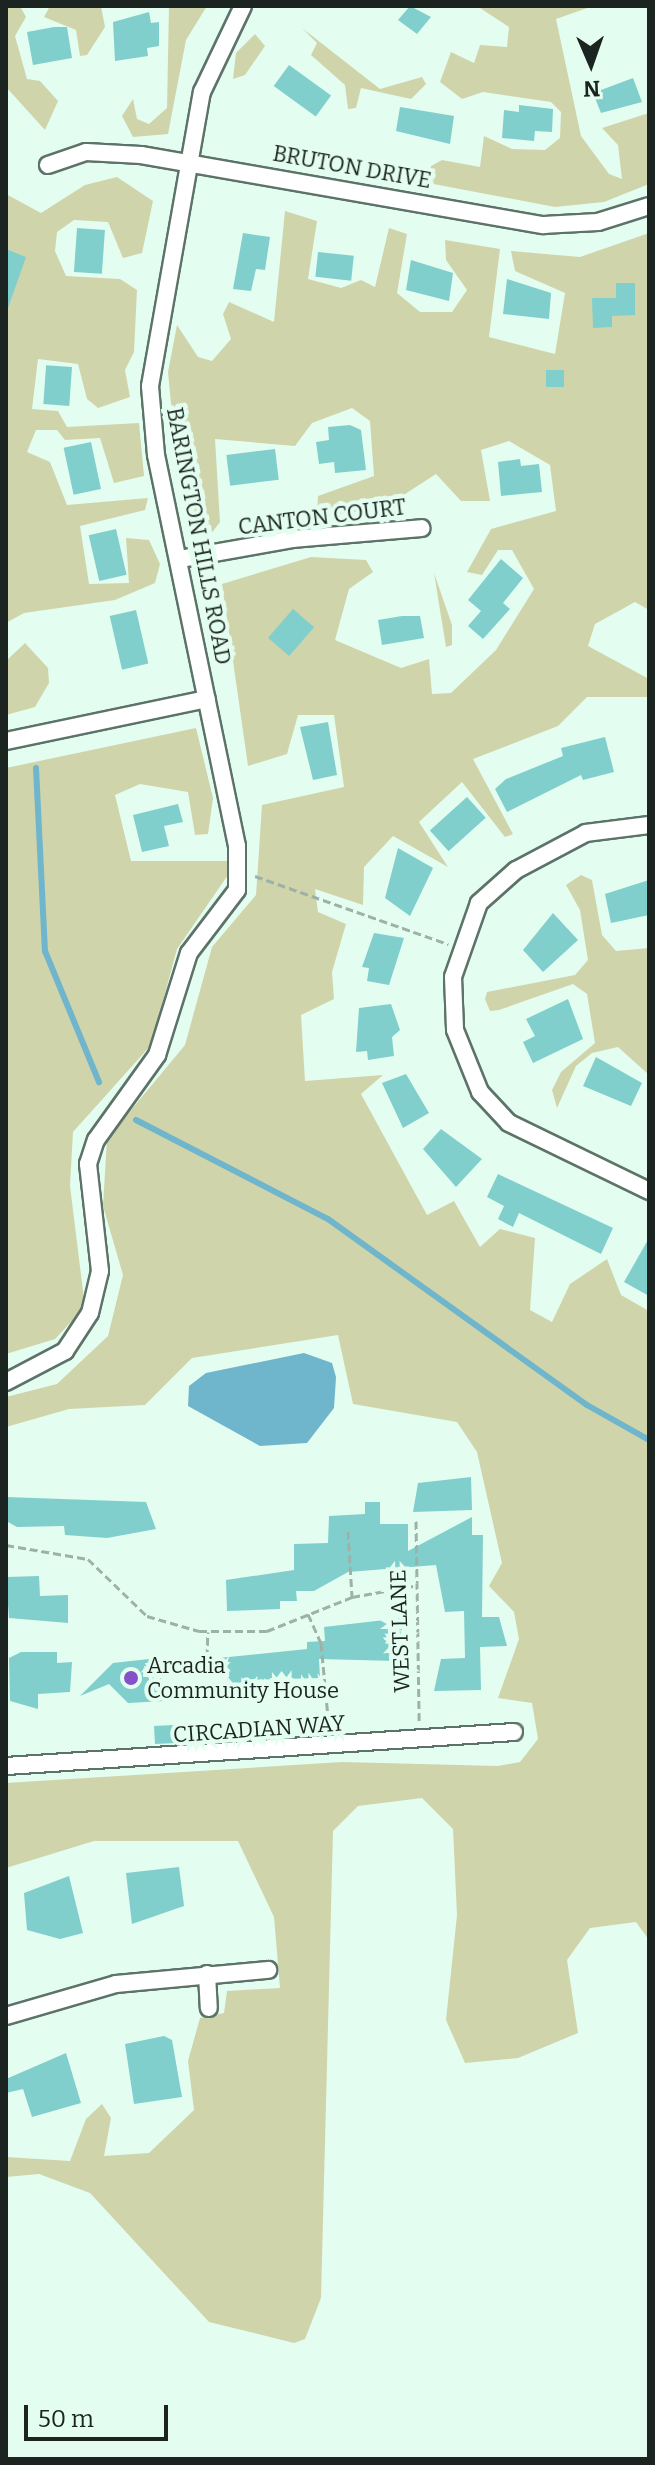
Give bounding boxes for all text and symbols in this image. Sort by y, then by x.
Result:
north arrow [551,24,631,104]
text: N [583,75,601,102]
street label: BRUTON DRIVE [271,140,433,194]
street label: BARINGTON HILLS ROAD [161,405,237,667]
street label: CANTON COURT [237,494,407,540]
street label: WEST LANE [385,1569,415,1693]
place label: Arcadia Community House [147,1652,339,1704]
marker: Arcadia Community House [122,1669,140,1687]
street label: CIRCADIAN WAY [172,1710,346,1748]
scale bar [28,2389,172,2439]
text: 50 m [38,2405,94,2433]

